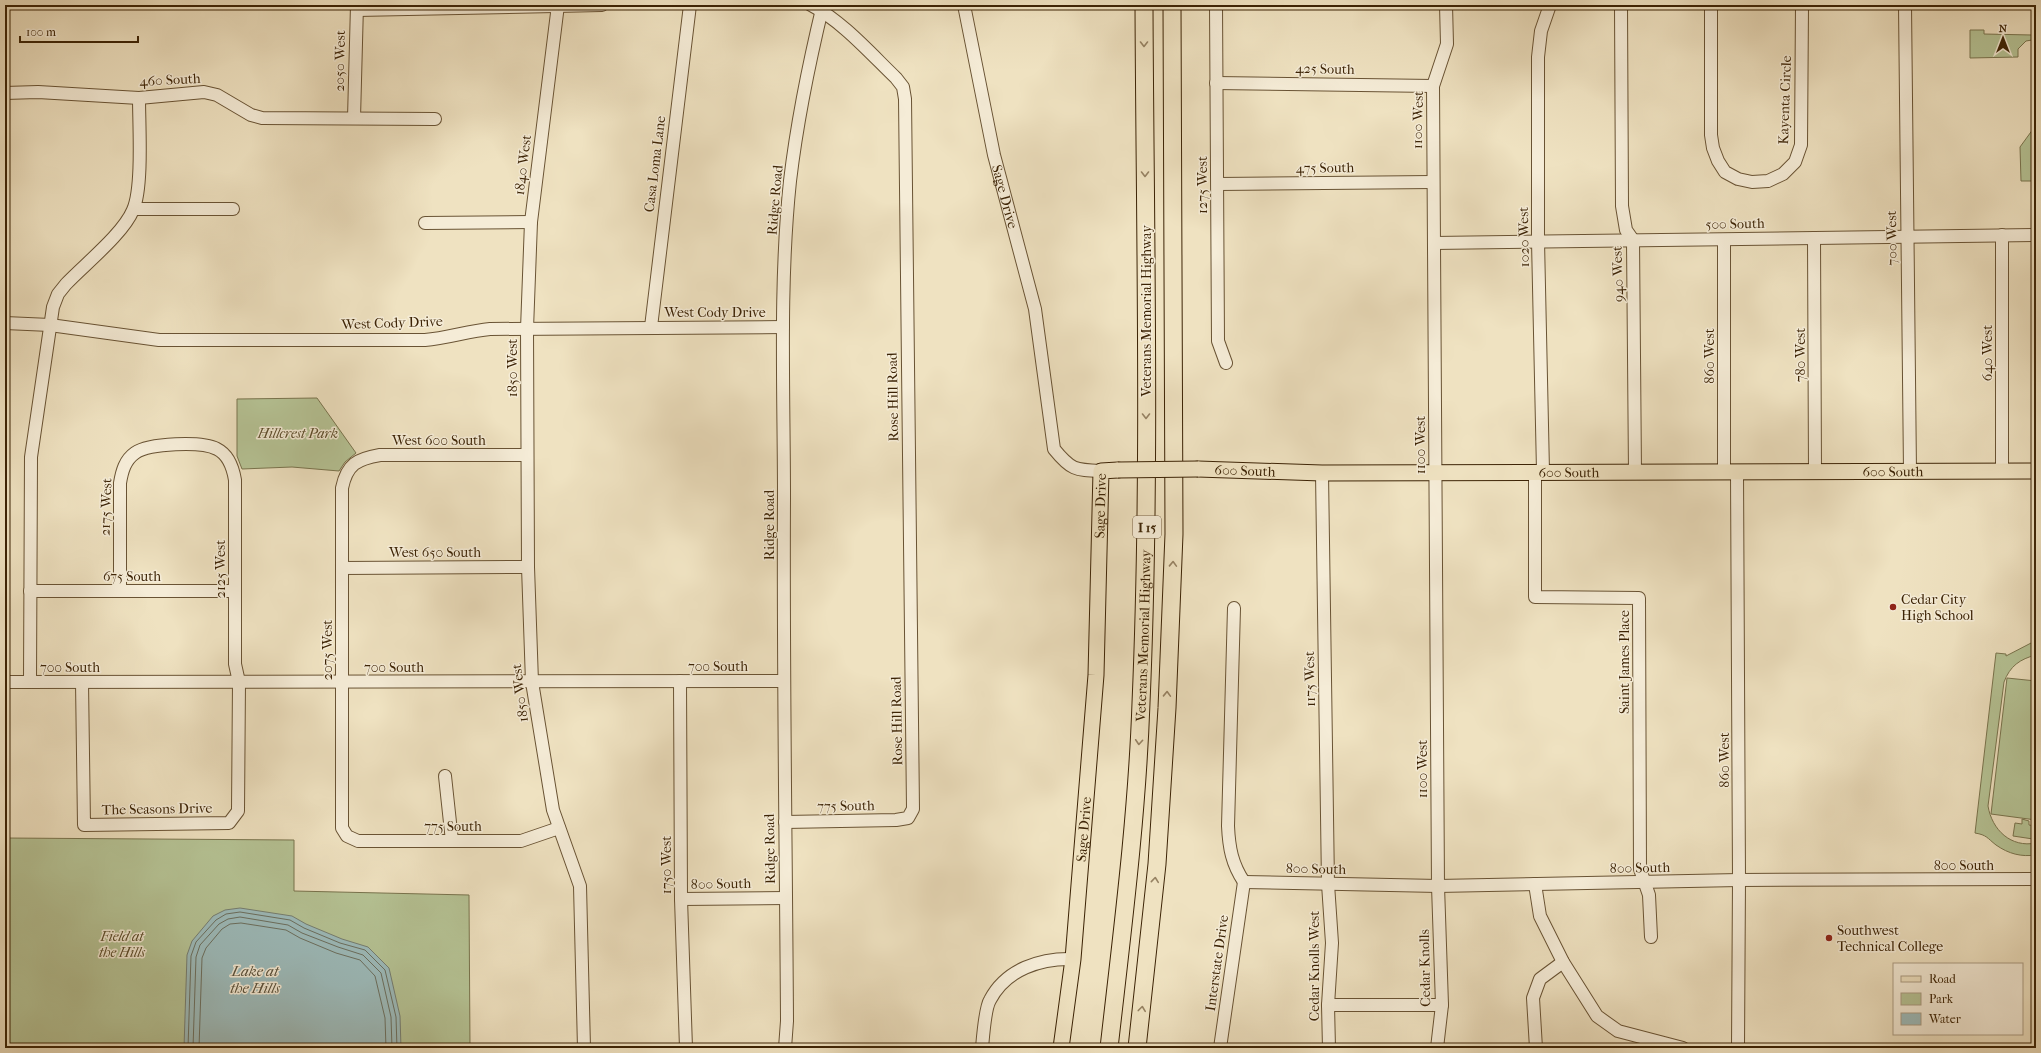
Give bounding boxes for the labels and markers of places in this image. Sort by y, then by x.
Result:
place label: Cedar City High School [1901,591,1974,624]
marker: Cedar City High School [1888,602,1898,612]
place label: Southwest Technical College [1837,922,1943,955]
marker: Southwest Technical College [1824,933,1834,943]

